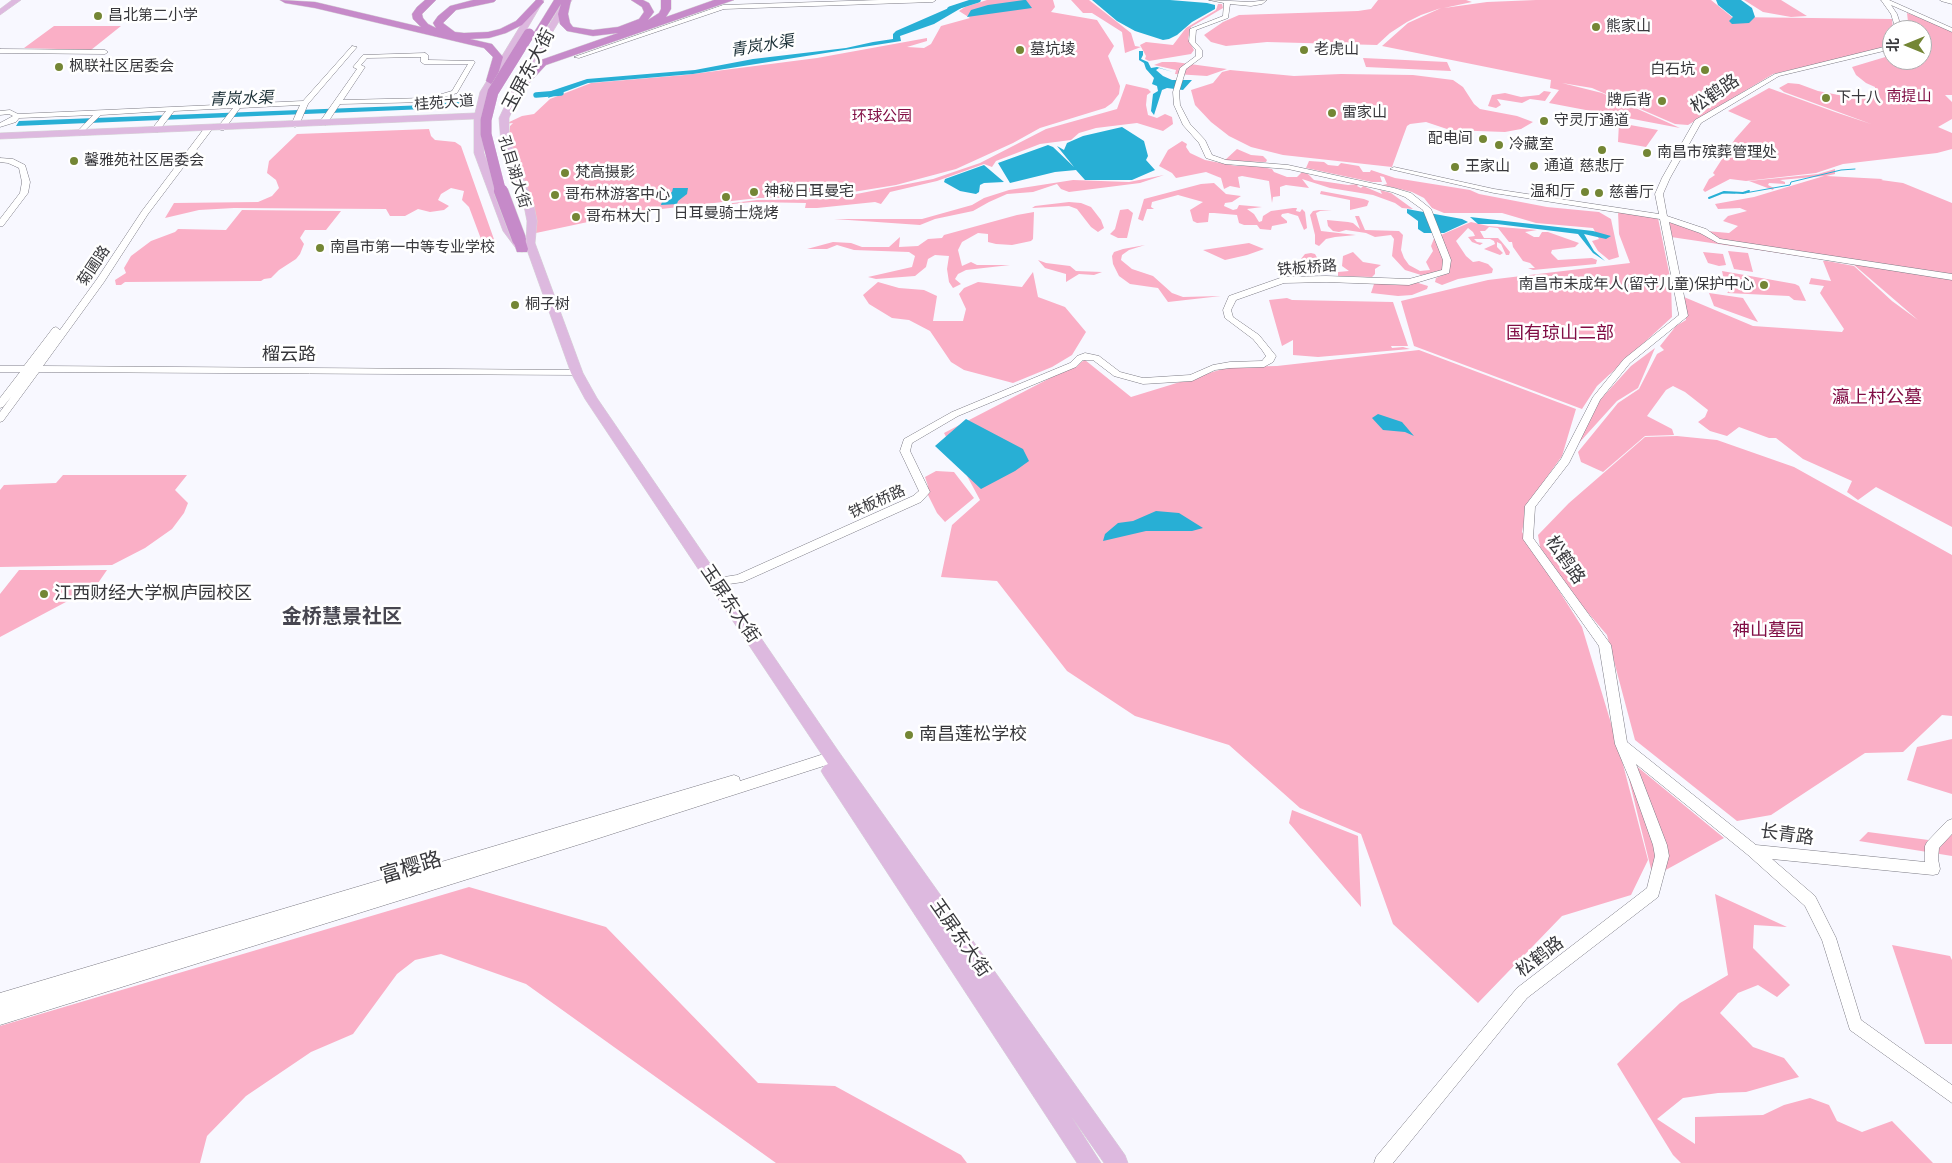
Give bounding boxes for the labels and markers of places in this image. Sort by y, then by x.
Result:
place label: 昌北第二小学 [108,7,198,25]
marker: 昌北第二小学 [92,10,104,22]
place label: 熊家山 [1606,18,1651,36]
marker: 熊家山 [1590,21,1602,33]
place label: 墓坑堎 [1030,41,1075,59]
place label: 老虎山 [1314,41,1359,59]
marker: 墓坑堎 [1014,44,1026,56]
marker: 老虎山 [1298,44,1310,56]
place label: 枫联社区居委会 [69,58,174,76]
marker: 枫联社区居委会 [53,61,65,73]
place label: 白石坑 [1650,61,1695,79]
marker: 白石坑 [1699,64,1711,76]
place label: 下十八 [1836,89,1881,107]
place label: 牌后背 [1607,92,1652,110]
marker: 下十八 [1820,92,1832,104]
marker: 牌后背 [1656,95,1668,107]
place label: 雷家山 [1342,104,1387,122]
marker: 雷家山 [1326,107,1338,119]
place label: 守灵厅通道 [1554,112,1629,130]
marker: 守灵厅通道 [1538,115,1550,127]
place label: 配电间 [1428,130,1473,148]
marker: 配电间 [1477,133,1489,145]
place label: 冷藏室 [1509,136,1554,154]
marker: 冷藏室 [1493,139,1505,151]
marker: 慈悲厅 [1596,144,1608,156]
place label: 南昌市殡葬管理处 [1657,144,1777,162]
marker: 南昌市殡葬管理处 [1641,147,1653,159]
place label: 馨雅苑社区居委会 [84,152,204,170]
marker: 馨雅苑社区居委会 [68,155,80,167]
place label: 通道 [1544,157,1574,175]
place label: 王家山 [1465,158,1510,176]
place label: 慈悲厅 [1580,158,1624,176]
marker: 通道 [1528,160,1540,172]
marker: 王家山 [1449,161,1461,173]
place label: 梵高摄影 [575,164,635,182]
marker: 梵高摄影 [559,167,571,179]
place label: 神秘日耳曼宅 [764,183,854,201]
place label: 温和厅 [1530,183,1575,201]
place label: 慈善厅 [1609,184,1654,202]
place label: 哥布林游客中心 [565,186,670,204]
marker: 神秘日耳曼宅 [748,186,760,198]
marker: 温和厅 [1579,186,1591,198]
marker: 慈善厅 [1593,187,1605,199]
marker: 哥布林游客中心 [549,189,561,201]
marker: 日耳曼骑士烧烤 [720,191,732,203]
place label: 日耳曼骑士烧烤 [674,205,778,223]
place label: 哥布林大门 [586,208,661,226]
marker: 哥布林大门 [570,211,582,223]
place label: 南昌市第一中等专业学校 [330,239,495,257]
marker: 南昌市第一中等专业学校 [314,242,326,254]
place label: 南昌市未成年人(留守儿童)保护中心 [1519,276,1754,294]
marker: 南昌市未成年人(留守儿童)保护中心 [1758,279,1770,291]
place label: 桐子树 [525,296,570,314]
marker: 桐子树 [509,299,521,311]
place label: 江西财经大学枫庐园校区 [54,583,252,605]
marker: 江西财经大学枫庐园校区 [38,588,50,600]
place label: 南昌莲松学校 [919,724,1027,746]
marker: 南昌莲松学校 [903,729,915,741]

